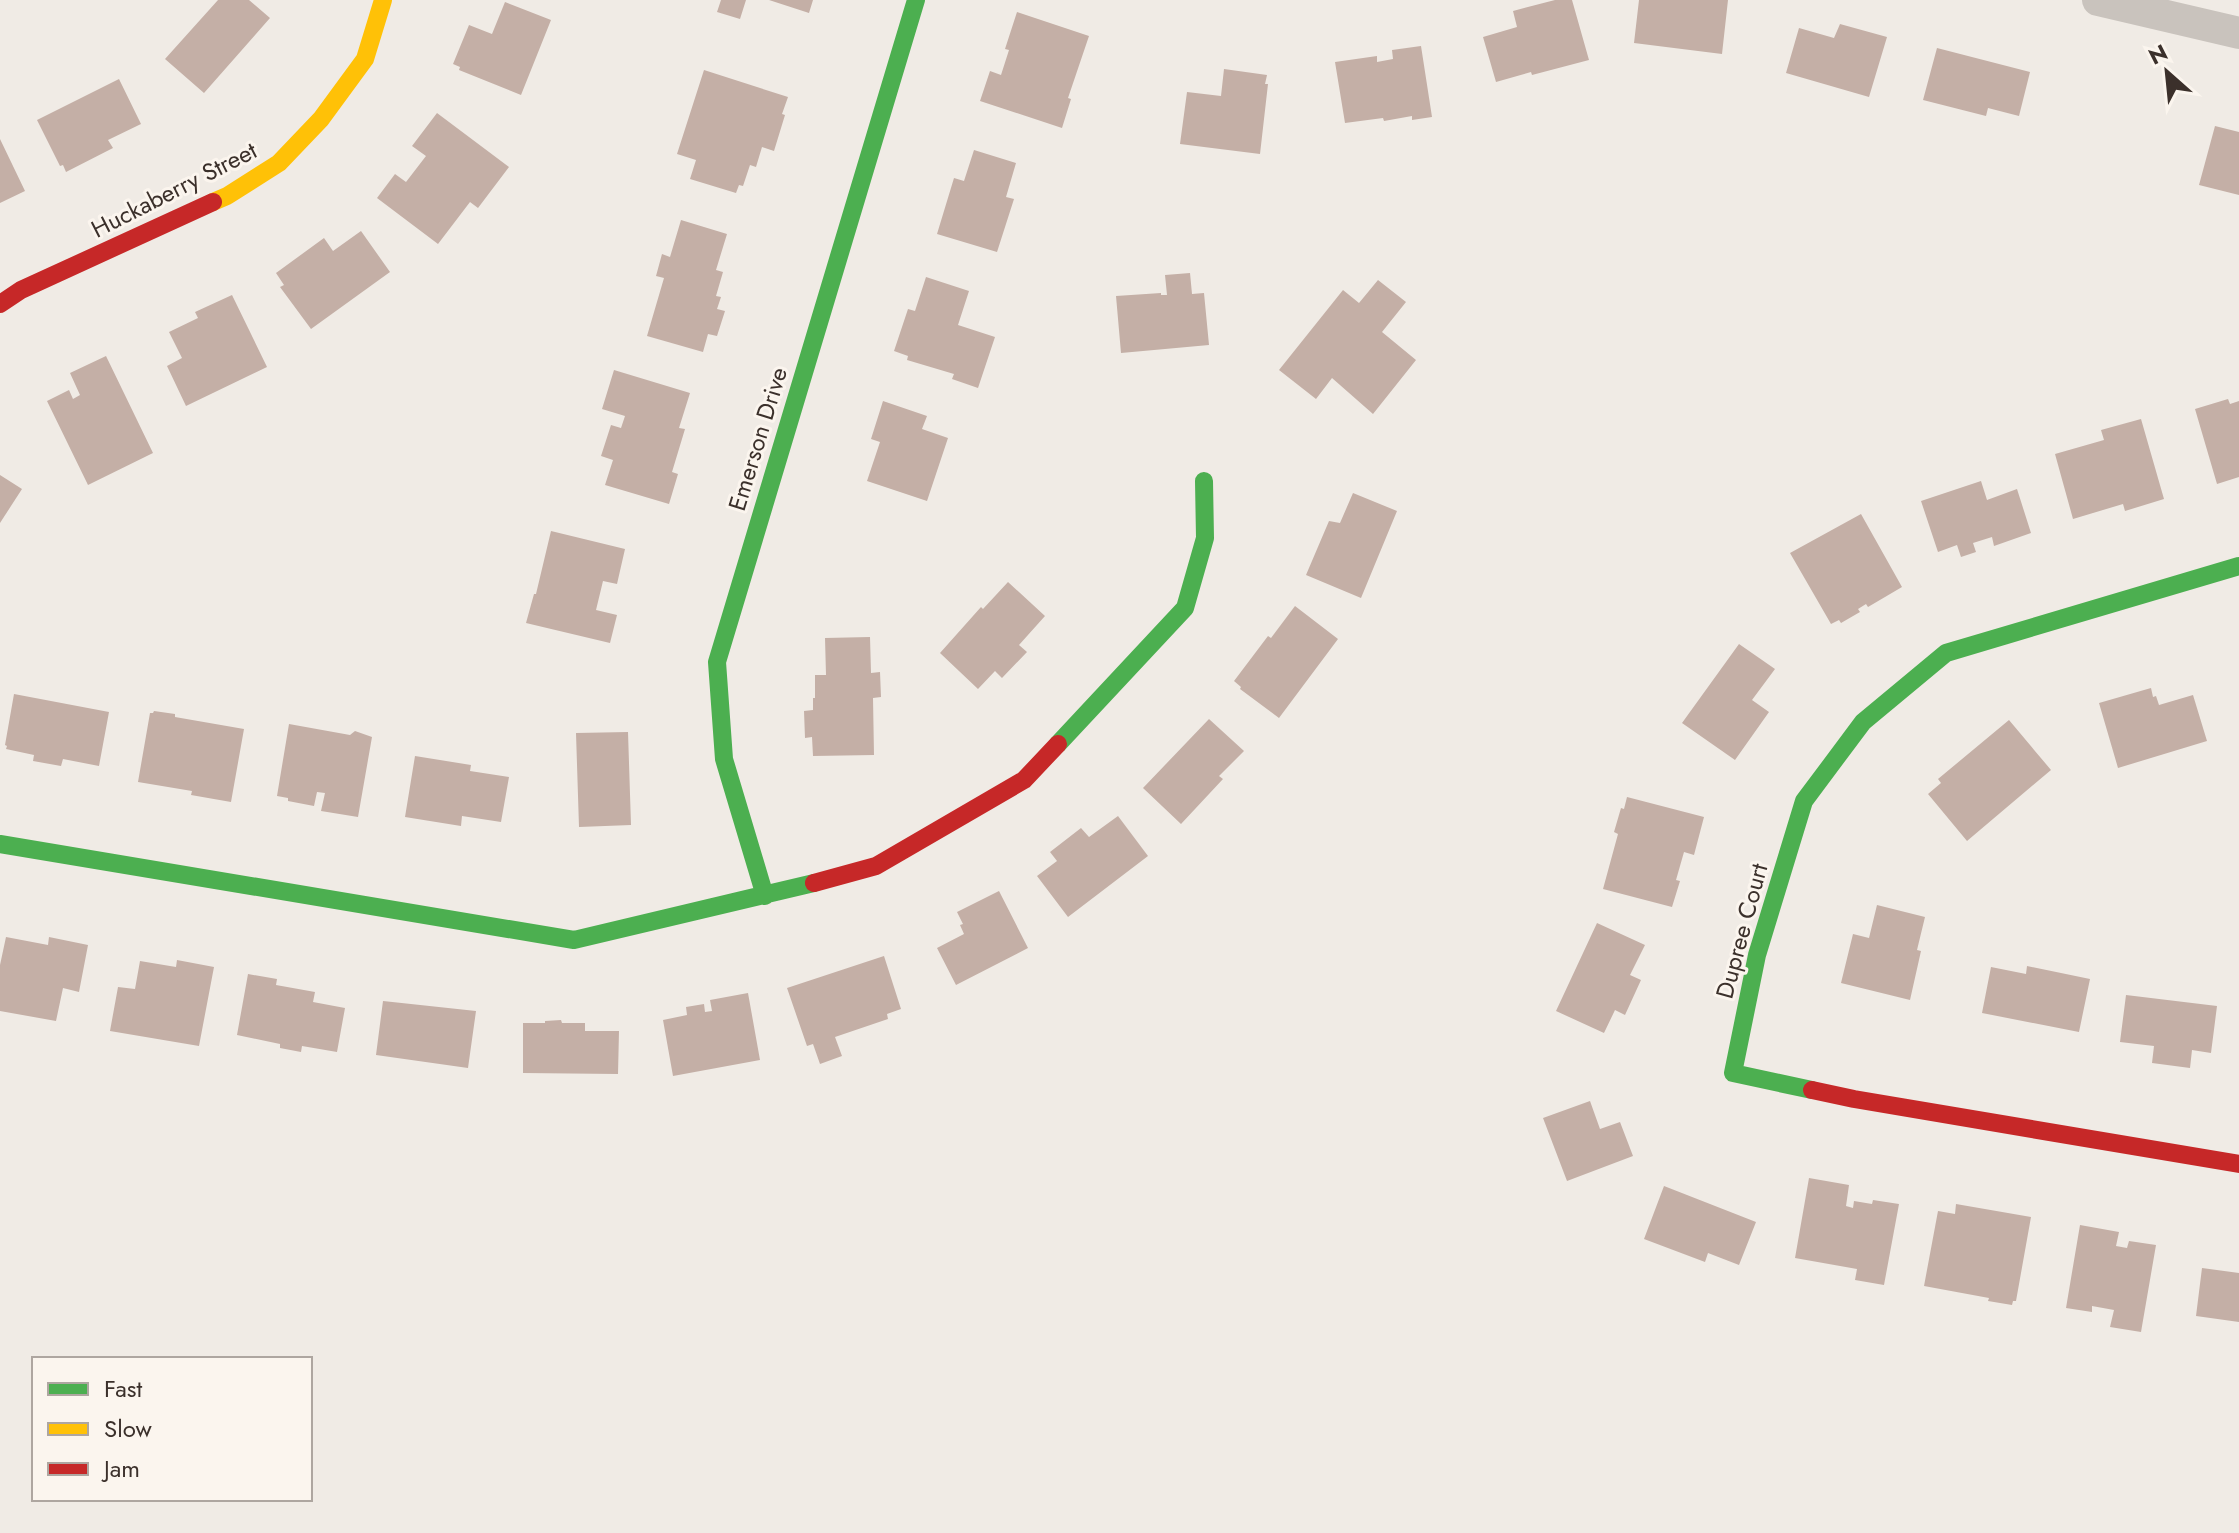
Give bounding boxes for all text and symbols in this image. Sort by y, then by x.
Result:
north arrow [2127,32,2207,112]
text: N [2143,36,2173,72]
street label: Huckaberry Street [85,133,263,246]
street label: Emerson Drive [719,363,796,515]
street label: Dupree Court [1707,859,1776,1002]
legend [32,1357,312,1501]
text: Fast [104,1371,142,1406]
text: Slow [104,1411,152,1446]
text: Jam [101,1451,140,1486]

